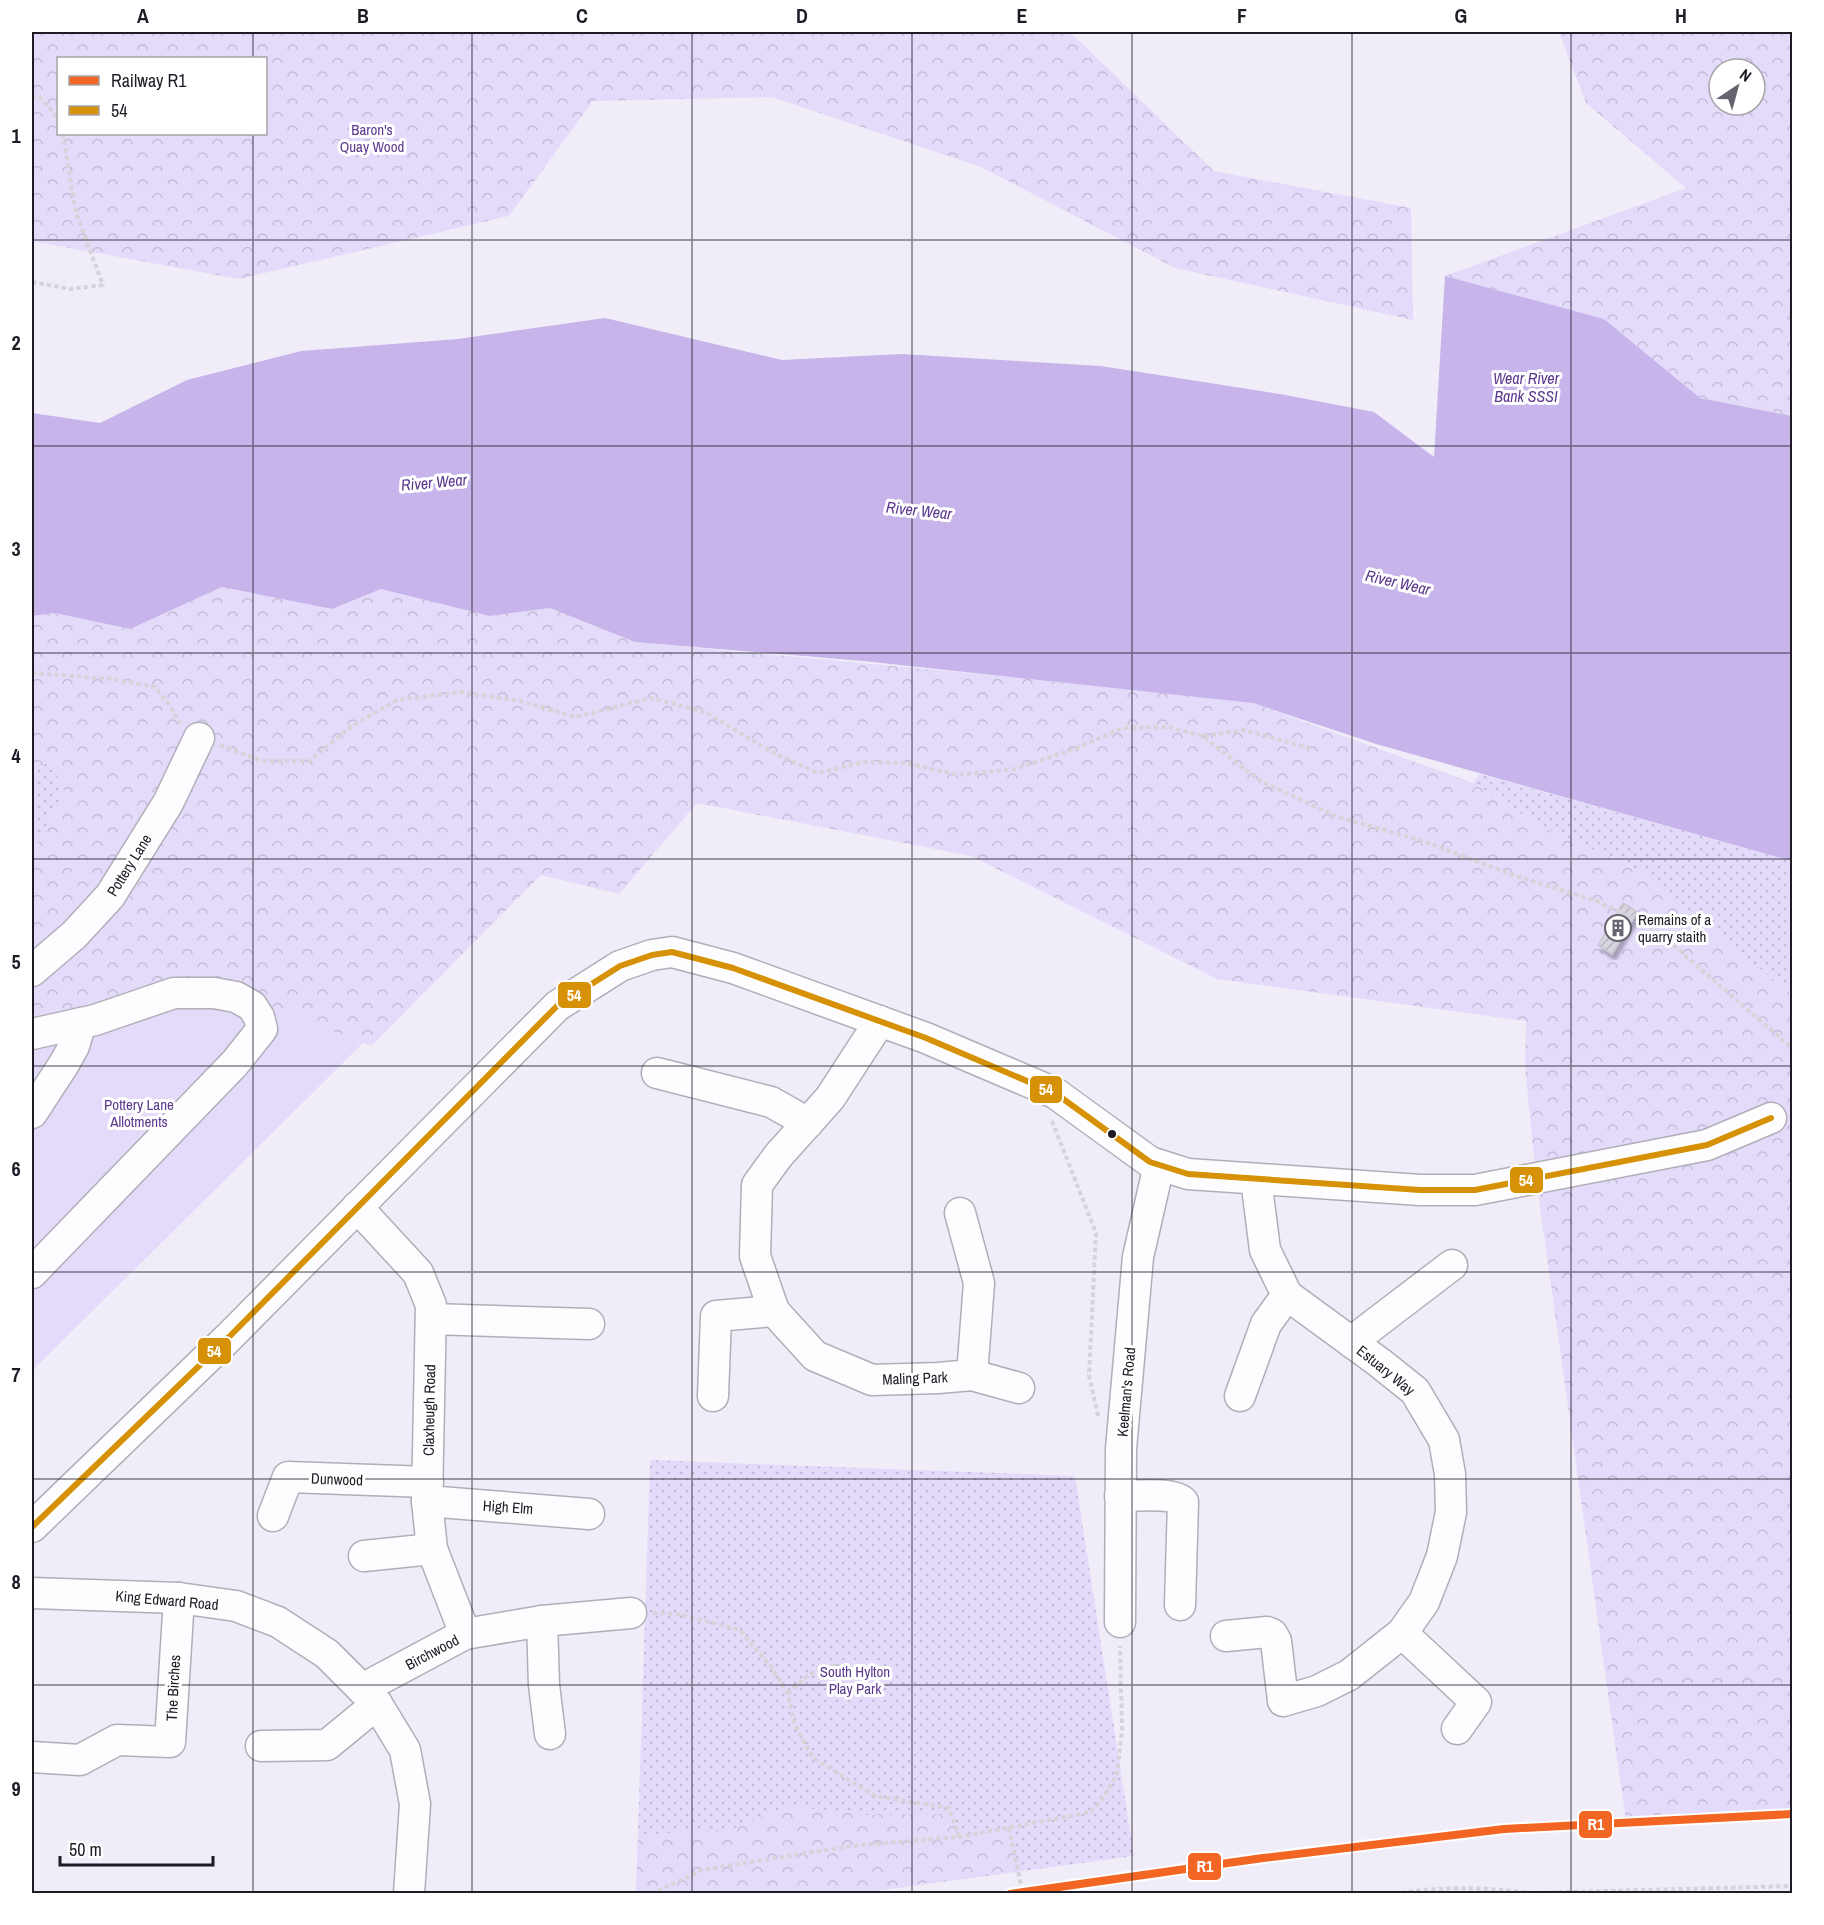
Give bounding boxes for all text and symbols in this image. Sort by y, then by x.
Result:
text: A [137,2,149,29]
text: B [357,2,369,29]
text: C [576,2,588,29]
text: D [796,2,808,29]
text: E [1017,2,1028,29]
text: F [1237,2,1247,29]
text: G [1455,2,1467,29]
text: H [1675,2,1687,29]
legend [57,57,267,135]
north arrow [1707,57,1767,117]
text: N [1736,63,1756,87]
text: Railway R1 [111,68,187,93]
text: 54 [111,98,127,123]
park label: Baron's Quay Wood [340,119,404,157]
text: 1 [11,122,21,149]
text: 2 [11,329,21,356]
water label: Wear River Bank SSSI [1493,367,1560,407]
water label: River Wear [400,468,468,496]
water label: River Wear [885,496,954,524]
text: 3 [11,535,21,562]
water label: River Wear [1363,564,1433,600]
text: 4 [11,742,21,769]
street label: Pottery Lane [102,830,156,900]
place label: Remains of a quarry staith [1638,909,1711,947]
building icon: Remains of a quarry staith [1603,913,1633,943]
text: 5 [11,948,21,975]
line badge: 54 [557,981,592,1009]
text: 54 [567,984,582,1006]
line badge: 54 [1029,1075,1063,1104]
text: 54 [1039,1078,1054,1100]
park label: Pottery Lane Allotments [104,1094,174,1132]
unlabelled marker [1106,1128,1118,1140]
text: 6 [11,1155,21,1182]
line badge: 54 [1509,1166,1544,1194]
text: 54 [1519,1169,1534,1191]
line badge: 54 [197,1337,232,1365]
text: 54 [207,1340,222,1362]
street label: Estuary Way [1352,1340,1420,1400]
street label: Keelman's Road [1112,1346,1140,1438]
text: 7 [11,1361,21,1388]
street label: Claxheugh Road [418,1364,440,1456]
street label: Maling Park [882,1366,949,1390]
street label: Dunwood [311,1468,363,1490]
street label: High Elm [482,1495,534,1519]
text: 8 [11,1568,21,1595]
street label: King Edward Road [115,1585,219,1615]
street label: Birchwood [401,1629,463,1675]
street label: The Birches [161,1654,185,1722]
park label: South Hylton Play Park [820,1661,890,1699]
text: 9 [11,1775,21,1802]
line badge: R1 [1578,1810,1613,1839]
text: R1 [1588,1813,1605,1835]
scale bar [60,1829,213,1867]
text: 50 m [69,1837,102,1862]
line badge: R1 [1187,1852,1222,1881]
text: R1 [1197,1855,1214,1877]

